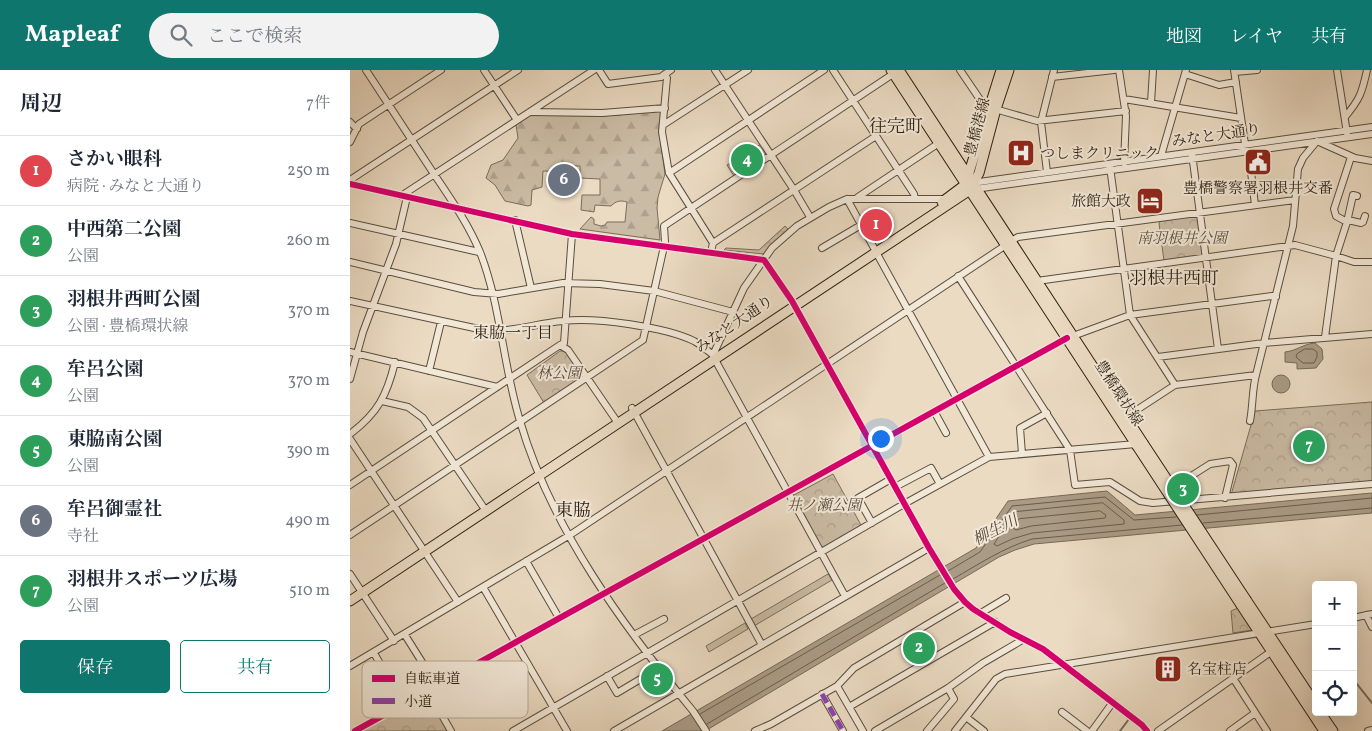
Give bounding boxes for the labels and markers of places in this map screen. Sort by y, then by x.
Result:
hospital icon: つしまクリニック [1006,138,1036,168]
pin: 4 [731,141,763,179]
place label: つしまクリニック [1040,144,1159,165]
public building icon: 豊橋警察署羽根井交番 [1243,147,1273,177]
pin: 6 [548,161,580,199]
place label: 豊橋警察署羽根井交番 [1183,179,1333,200]
hotel icon: 旅館大政 [1135,186,1165,216]
place label: 旅館大政 [1071,192,1131,213]
pin: 1 [860,206,892,244]
pin: 7 [1293,427,1325,465]
pin: 3 [1167,470,1199,508]
pin: 2 [903,629,935,667]
building icon: 名宝柱店 [1153,654,1183,684]
pin: 5 [641,660,673,698]
place label: 名宝柱店 [1187,660,1247,681]

